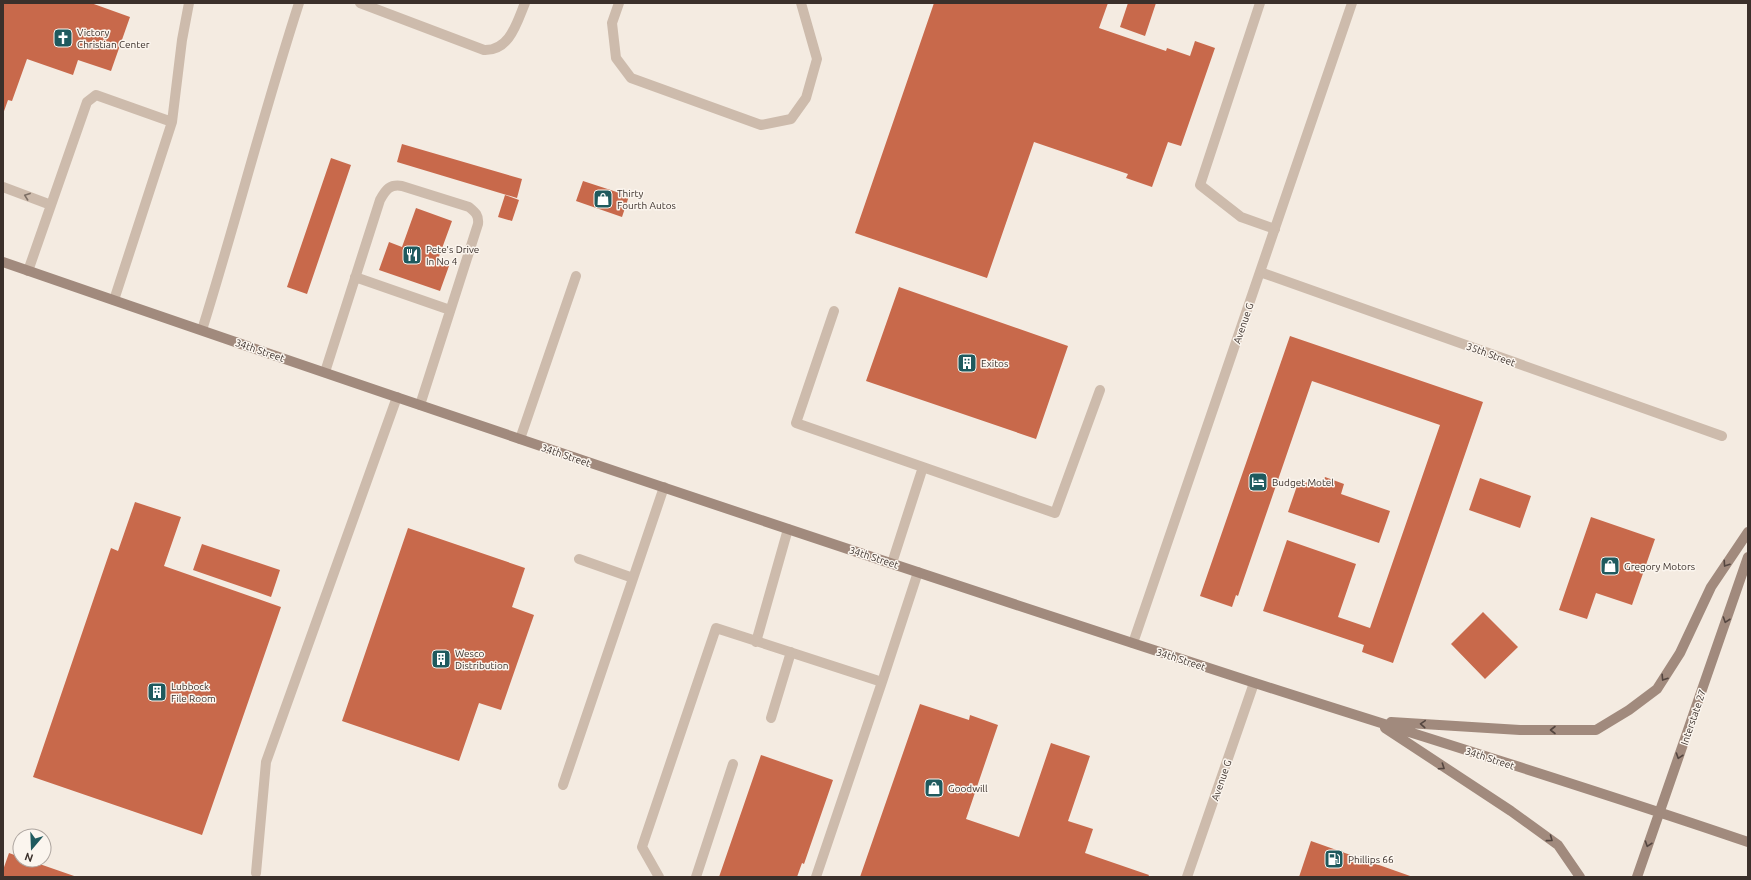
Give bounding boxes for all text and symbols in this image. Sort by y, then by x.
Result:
church icon: Victory Christian Center [52,27,74,49]
place label: Victory Christian Center [77,27,150,50]
shop icon: Thirty Fourth Autos [592,188,614,210]
place label: Thirty Fourth Autos [617,188,676,211]
one-way arrow [24,192,31,201]
restaurant icon: Pete's Drive In No 4 [401,244,423,266]
place label: Pete's Drive In No 4 [426,244,479,267]
street label: Avenue G [1231,301,1256,345]
street label: 34th Street [234,337,286,364]
street label: 35th Street [1465,341,1517,368]
building icon: Exitos [956,352,978,374]
place label: Exitos [981,358,1008,369]
street label: 34th Street [540,442,592,469]
hotel icon: Budget Motel [1247,471,1269,493]
place label: Budget Motel [1272,477,1334,488]
street label: 34th Street [848,544,900,571]
shop icon: Gregory Motors [1599,555,1621,577]
one-way arrow [1724,560,1731,567]
place label: Gregory Motors [1624,561,1695,572]
one-way arrow [1722,616,1731,623]
street label: 34th Street [1155,646,1207,673]
building icon: Wesco Distribution [430,648,452,670]
place label: Wesco Distribution [455,648,508,671]
one-way arrow [1662,674,1669,681]
building icon: Lubbock File Room [146,681,168,703]
place label: Lubbock File Room [171,681,216,704]
street label: Interstate 27 [1679,688,1708,746]
one-way arrow [1420,720,1426,729]
one-way arrow [1550,726,1556,734]
street label: 34th Street [1464,745,1516,772]
one-way arrow [1675,753,1684,760]
street label: Avenue G [1209,758,1234,802]
one-way arrow [1438,762,1445,770]
shop icon: Goodwill [923,777,945,799]
place label: Goodwill [948,783,988,794]
north arrow [12,828,52,868]
one-way arrow [1545,835,1552,842]
one-way arrow [1645,841,1653,848]
fuel station icon: Phillips 66 [1323,848,1345,870]
text: N [23,850,35,864]
place label: Phillips 66 [1348,854,1394,865]

